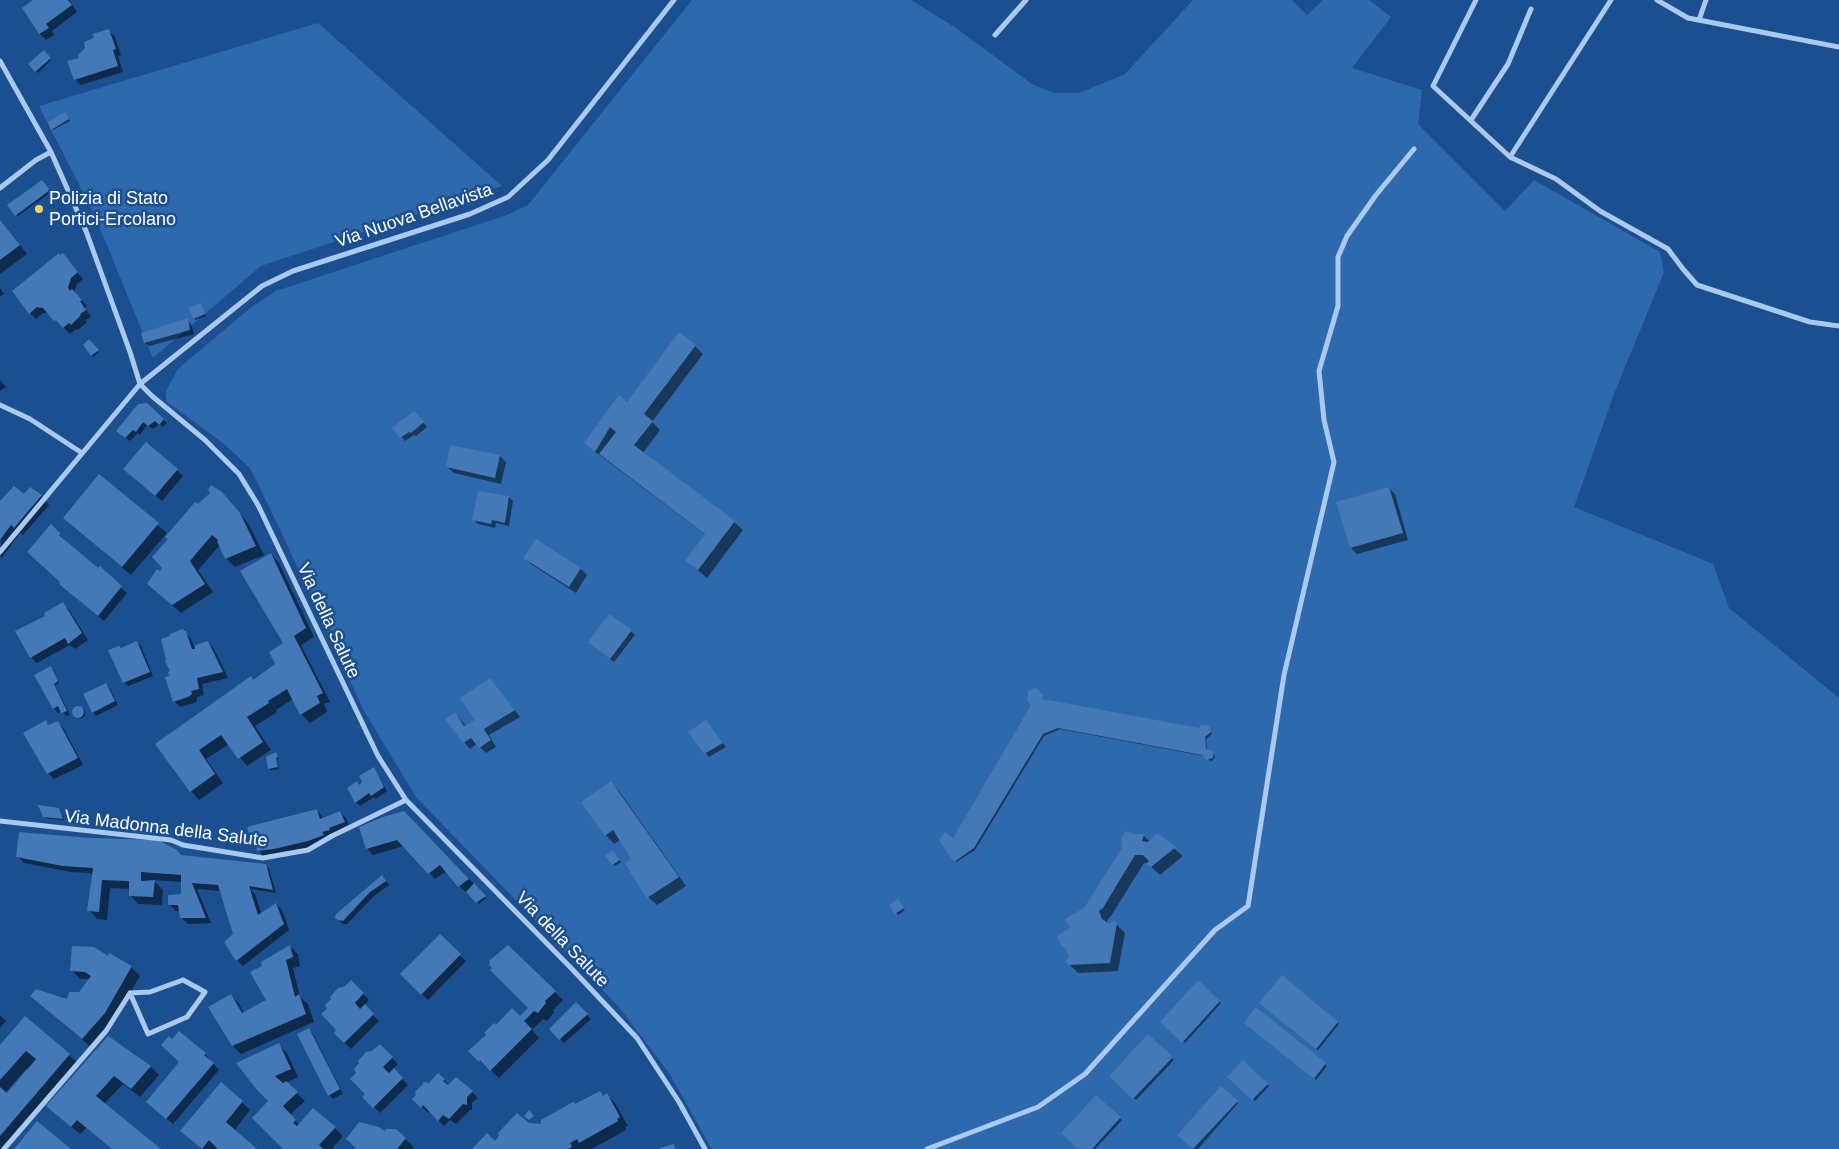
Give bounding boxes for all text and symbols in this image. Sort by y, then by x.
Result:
street label: Via Nuova Bellavista [333,179,495,253]
place label: Polizia di Stato Portici-Ercolano [49,188,176,230]
marker: Polizia di Stato Portici-Ercolano [33,203,45,215]
street label: Via della Salute [292,560,364,682]
street label: Via Madonna della Salute [63,806,269,852]
street label: Via della Salute [511,888,613,992]

